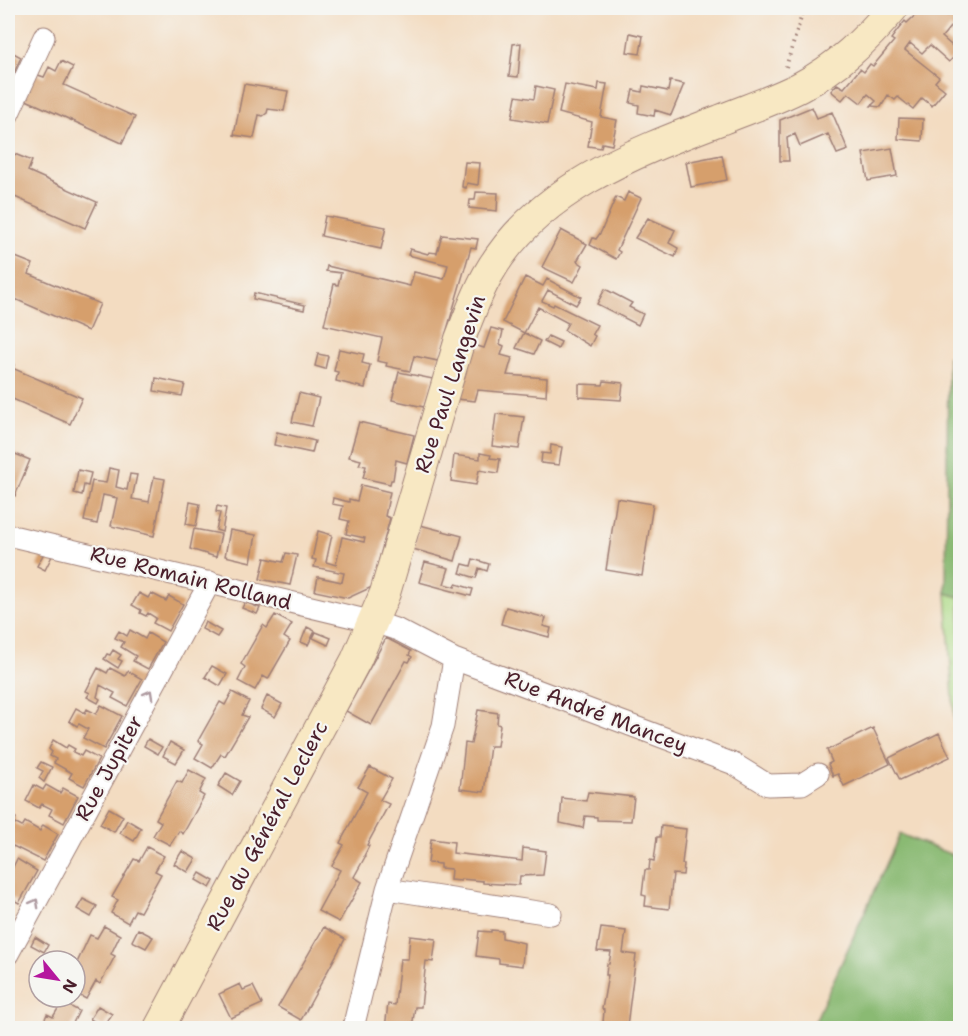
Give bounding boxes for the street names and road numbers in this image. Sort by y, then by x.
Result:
street label: Rue Paul Langevin [408,291,492,477]
street label: Rue Romain Rolland [87,539,295,617]
street label: Rue André Mancey [501,664,691,760]
street label: Rue Jupiter [68,710,150,826]
street label: Rue du Général Leclerc [200,716,334,936]

